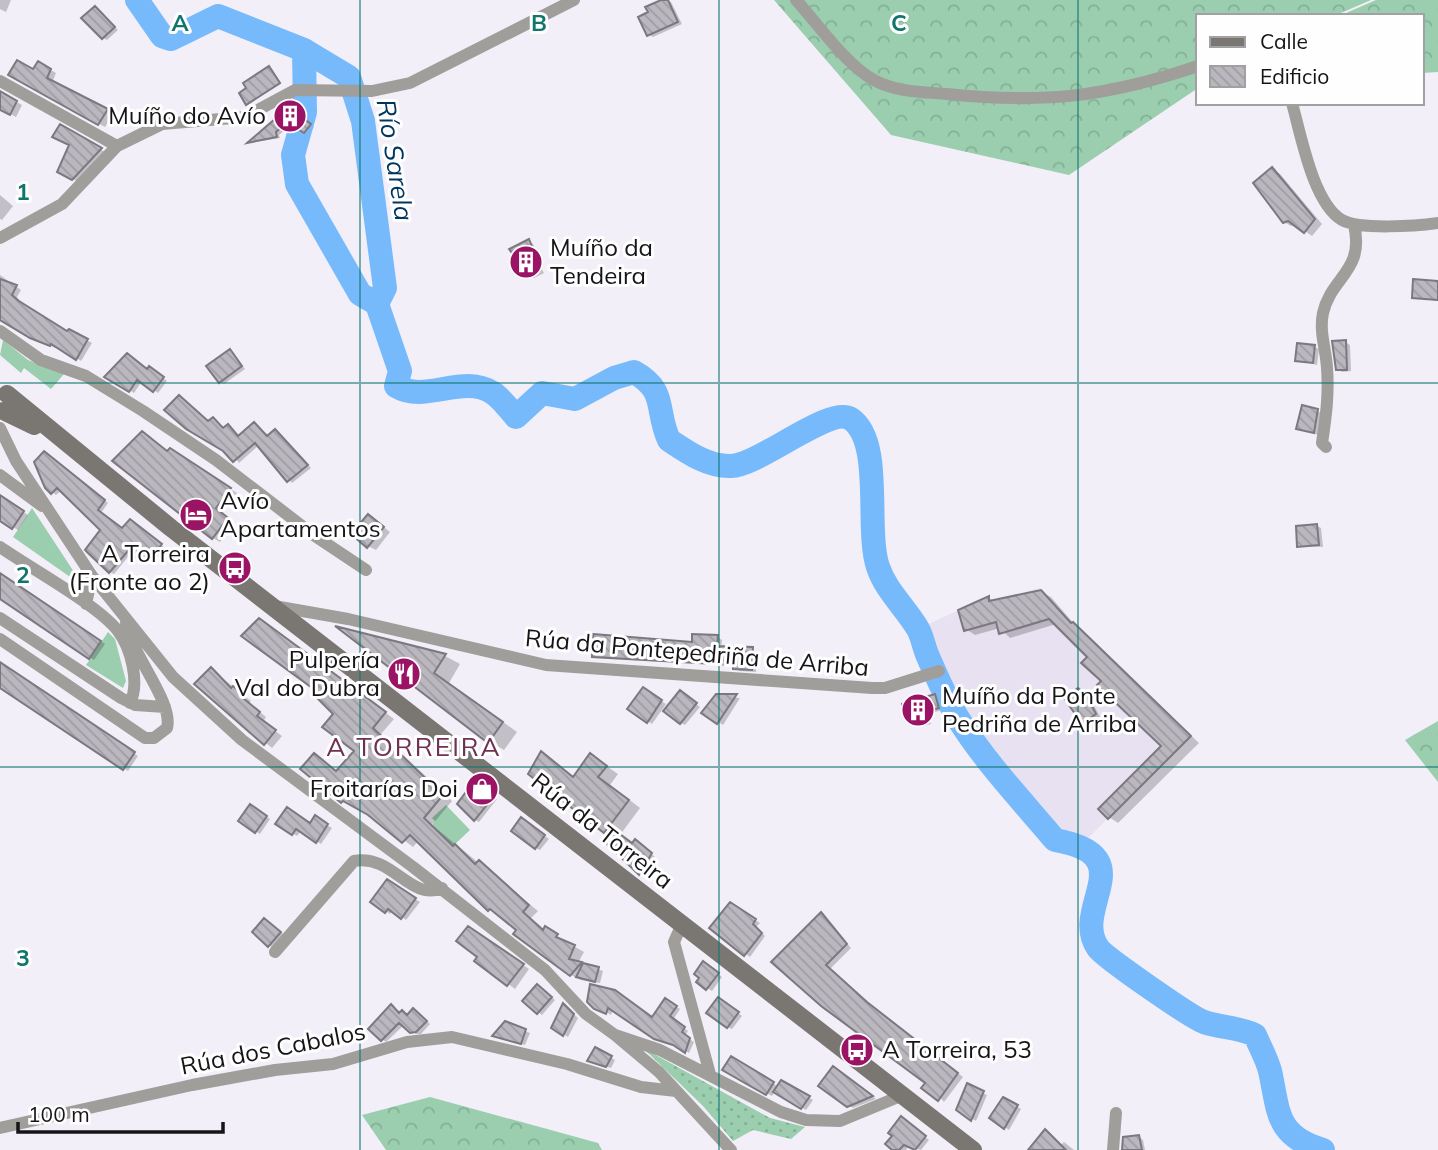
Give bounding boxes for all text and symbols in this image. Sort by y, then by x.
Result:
text: A [171,8,189,37]
text: B [531,8,547,37]
text: C [891,8,907,37]
legend [1196,14,1424,105]
text: Calle [1260,28,1308,54]
text: Edificio [1260,63,1329,89]
building icon: Muíño do Avío [271,97,309,135]
water label: Río Sarela [370,97,421,223]
place label: Muíño do Avío [108,100,266,130]
text: 1 [16,177,30,206]
place label: Muíño da Tendeira [550,232,653,290]
building icon: Muíño da Tendeira [507,243,545,281]
place label: Avío Apartamentos [220,485,381,543]
hotel icon: Avío Apartamentos [177,496,215,534]
place label: A Torreira (Fronte ao 2) [69,538,210,596]
bus stop icon: A Torreira (Fronte ao 2) [216,549,254,587]
text: 2 [16,560,30,589]
street label: Rúa da Pontepedriña de Arriba [524,622,870,682]
place label: Pulpería Val do Dubra [235,644,380,702]
restaurant icon: Pulpería Val do Dubra [385,655,423,693]
place label: Muíño da Ponte Pedriña de Arriba [942,680,1137,738]
building icon: Muíño da Ponte Pedriña de Arriba [899,691,937,729]
district label: A TORREIRA [326,730,502,763]
street label: Rúa da Torreira [526,766,679,895]
shop icon: Froitarías Doi [463,770,501,808]
place label: Froitarías Doi [310,773,458,803]
text: 3 [16,943,30,972]
street label: Rúa dos Cabalos [178,1015,368,1081]
bus stop icon: A Torreira, 53 [838,1031,876,1069]
place label: A Torreira, 53 [882,1034,1032,1064]
scale bar [18,1090,222,1134]
text: 100 m [28,1101,90,1127]

